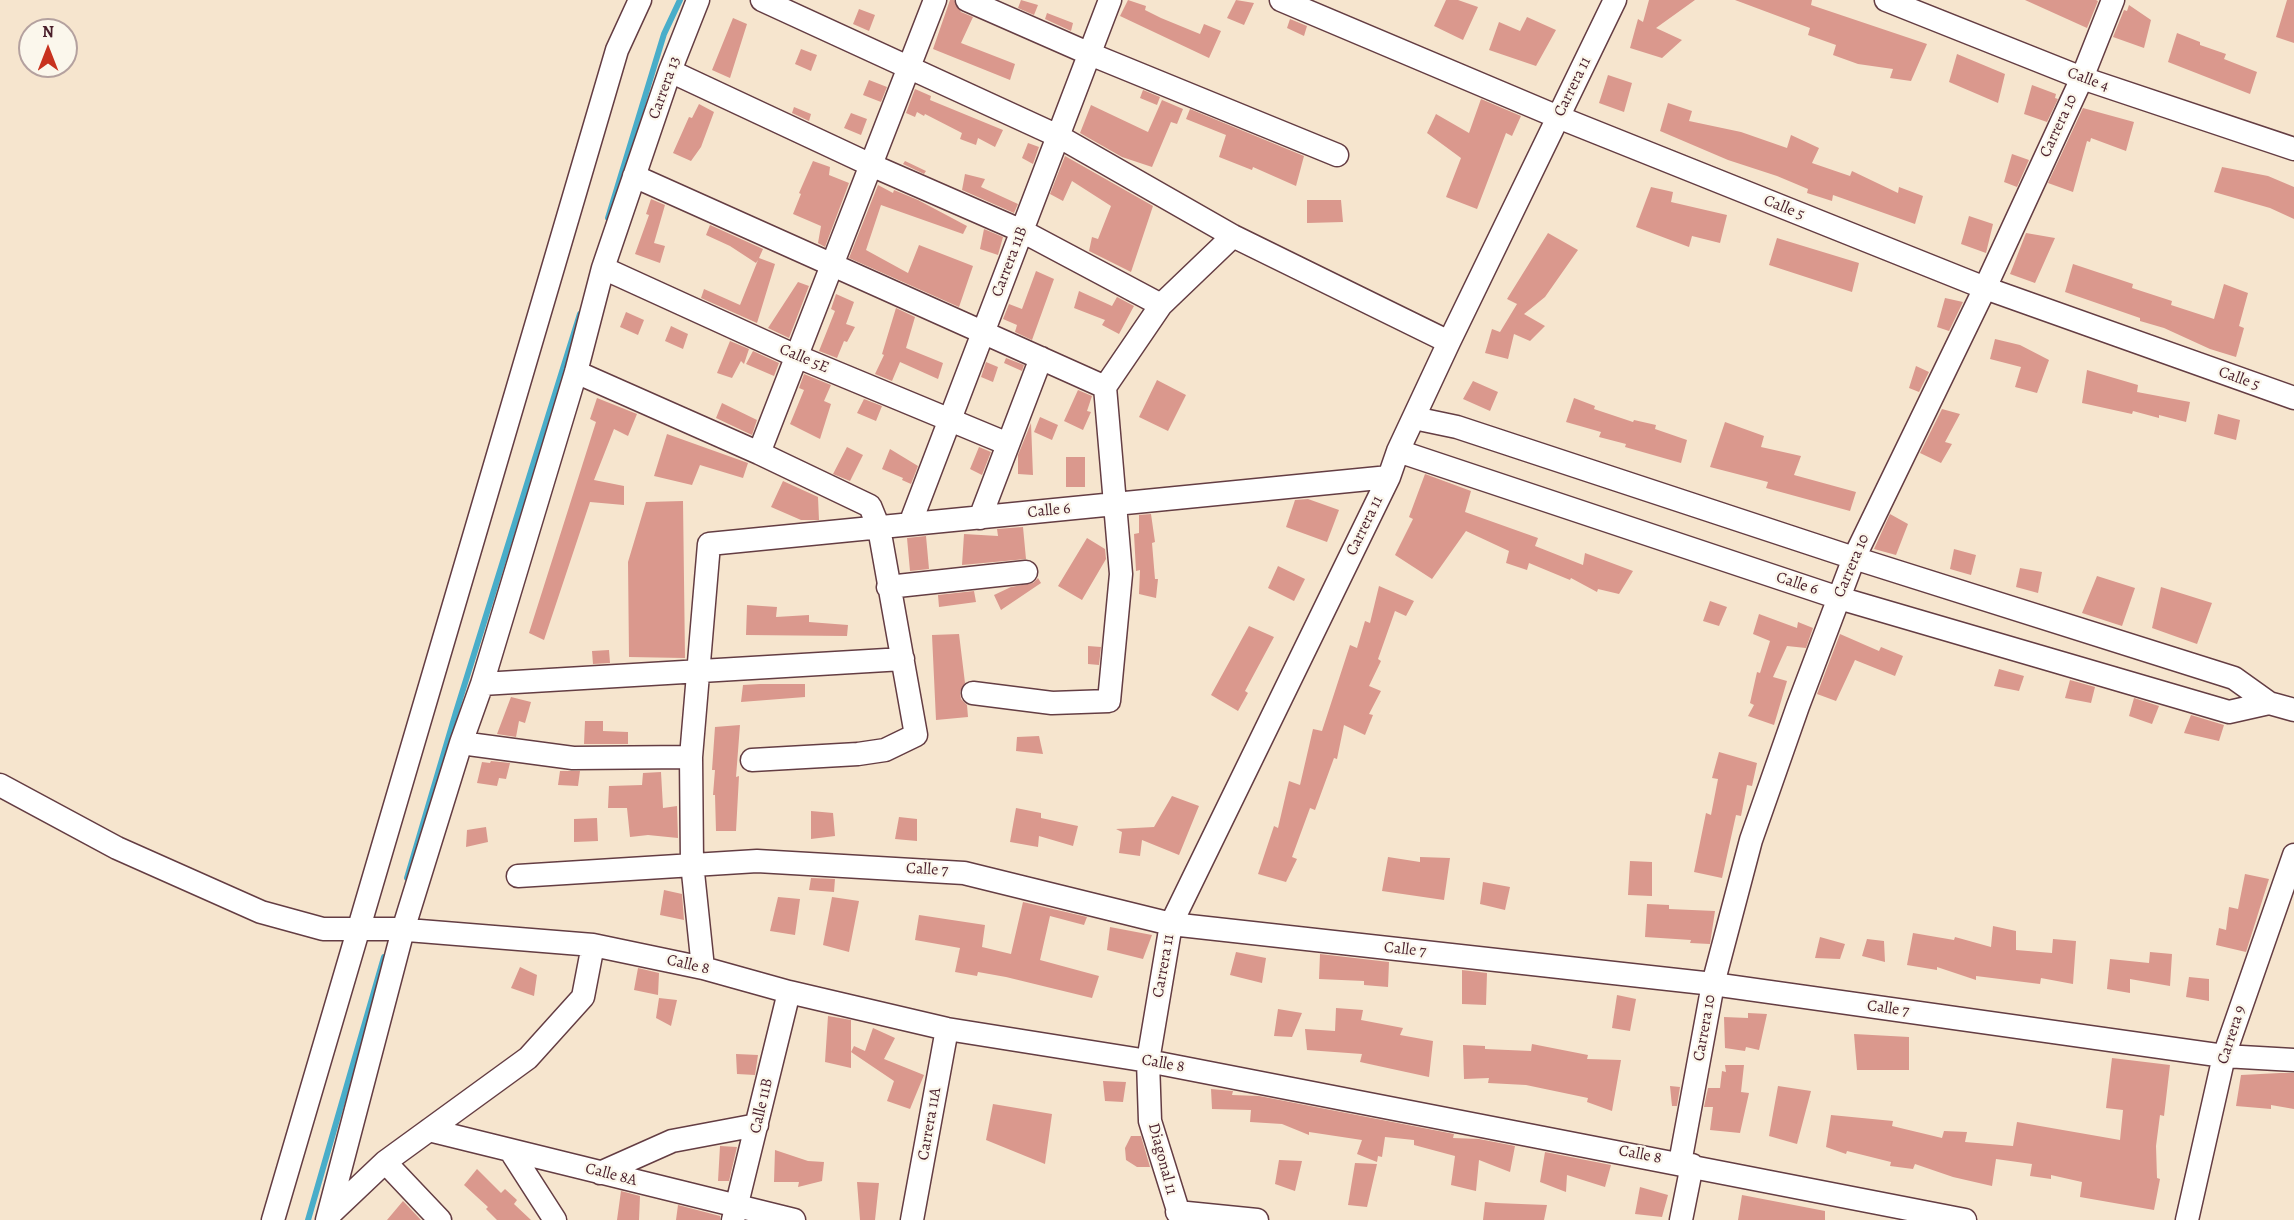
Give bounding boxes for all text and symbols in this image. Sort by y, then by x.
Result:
north arrow [18,18,78,78]
text: N [42,21,54,43]
street label: Carrera 13 [645,54,685,122]
street label: Carrera 11 [1550,54,1596,120]
street label: Calle 4 [2065,64,2111,96]
street label: Carrera 10 [2036,91,2082,161]
street label: Calle 5 [1761,191,1807,225]
street label: Carrera 11B [988,224,1032,300]
street label: Calle 5E [776,340,832,378]
street label: Calle 5 [2216,363,2262,395]
street label: Carrera 11 [1342,493,1388,559]
street label: Calle 6 [1027,499,1071,523]
street label: Carrera 10 [1830,531,1874,601]
street label: Calle 6 [1774,568,1820,600]
street label: Calle 7 [905,859,949,881]
street label: Carrera 11 [1149,933,1179,999]
street label: Calle 7 [1383,938,1427,962]
street label: Calle 8 [665,951,711,979]
street label: Carrera 10 [1690,993,1720,1063]
street label: Calle 7 [1866,997,1910,1021]
street label: Carrera 9 [2214,1003,2250,1067]
street label: Calle 8 [1140,1051,1186,1077]
street label: Calle 11B [746,1077,778,1135]
street label: Carrera 11A [914,1086,946,1162]
street label: Diagonal 11 [1143,1121,1181,1197]
street label: Calle 8 [1617,1141,1663,1169]
street label: Calle 8A [583,1159,639,1191]

